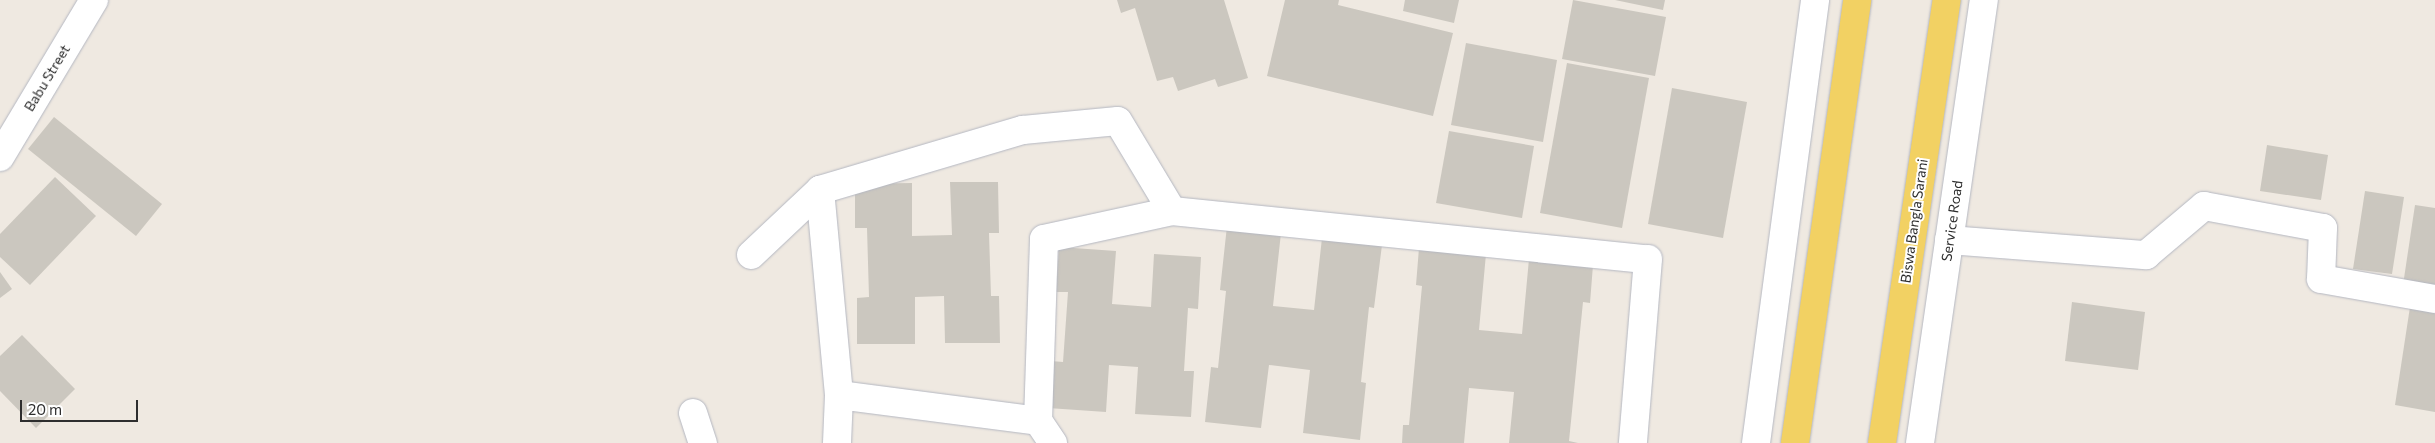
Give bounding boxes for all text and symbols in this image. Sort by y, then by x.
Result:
street label: Babu Street [21,42,73,114]
street label: Biswa Bangla Sarani [1897,158,1931,284]
street label: Service Road [1938,179,1966,263]
scale bar [22,390,140,422]
text: 20 m [28,400,62,418]

